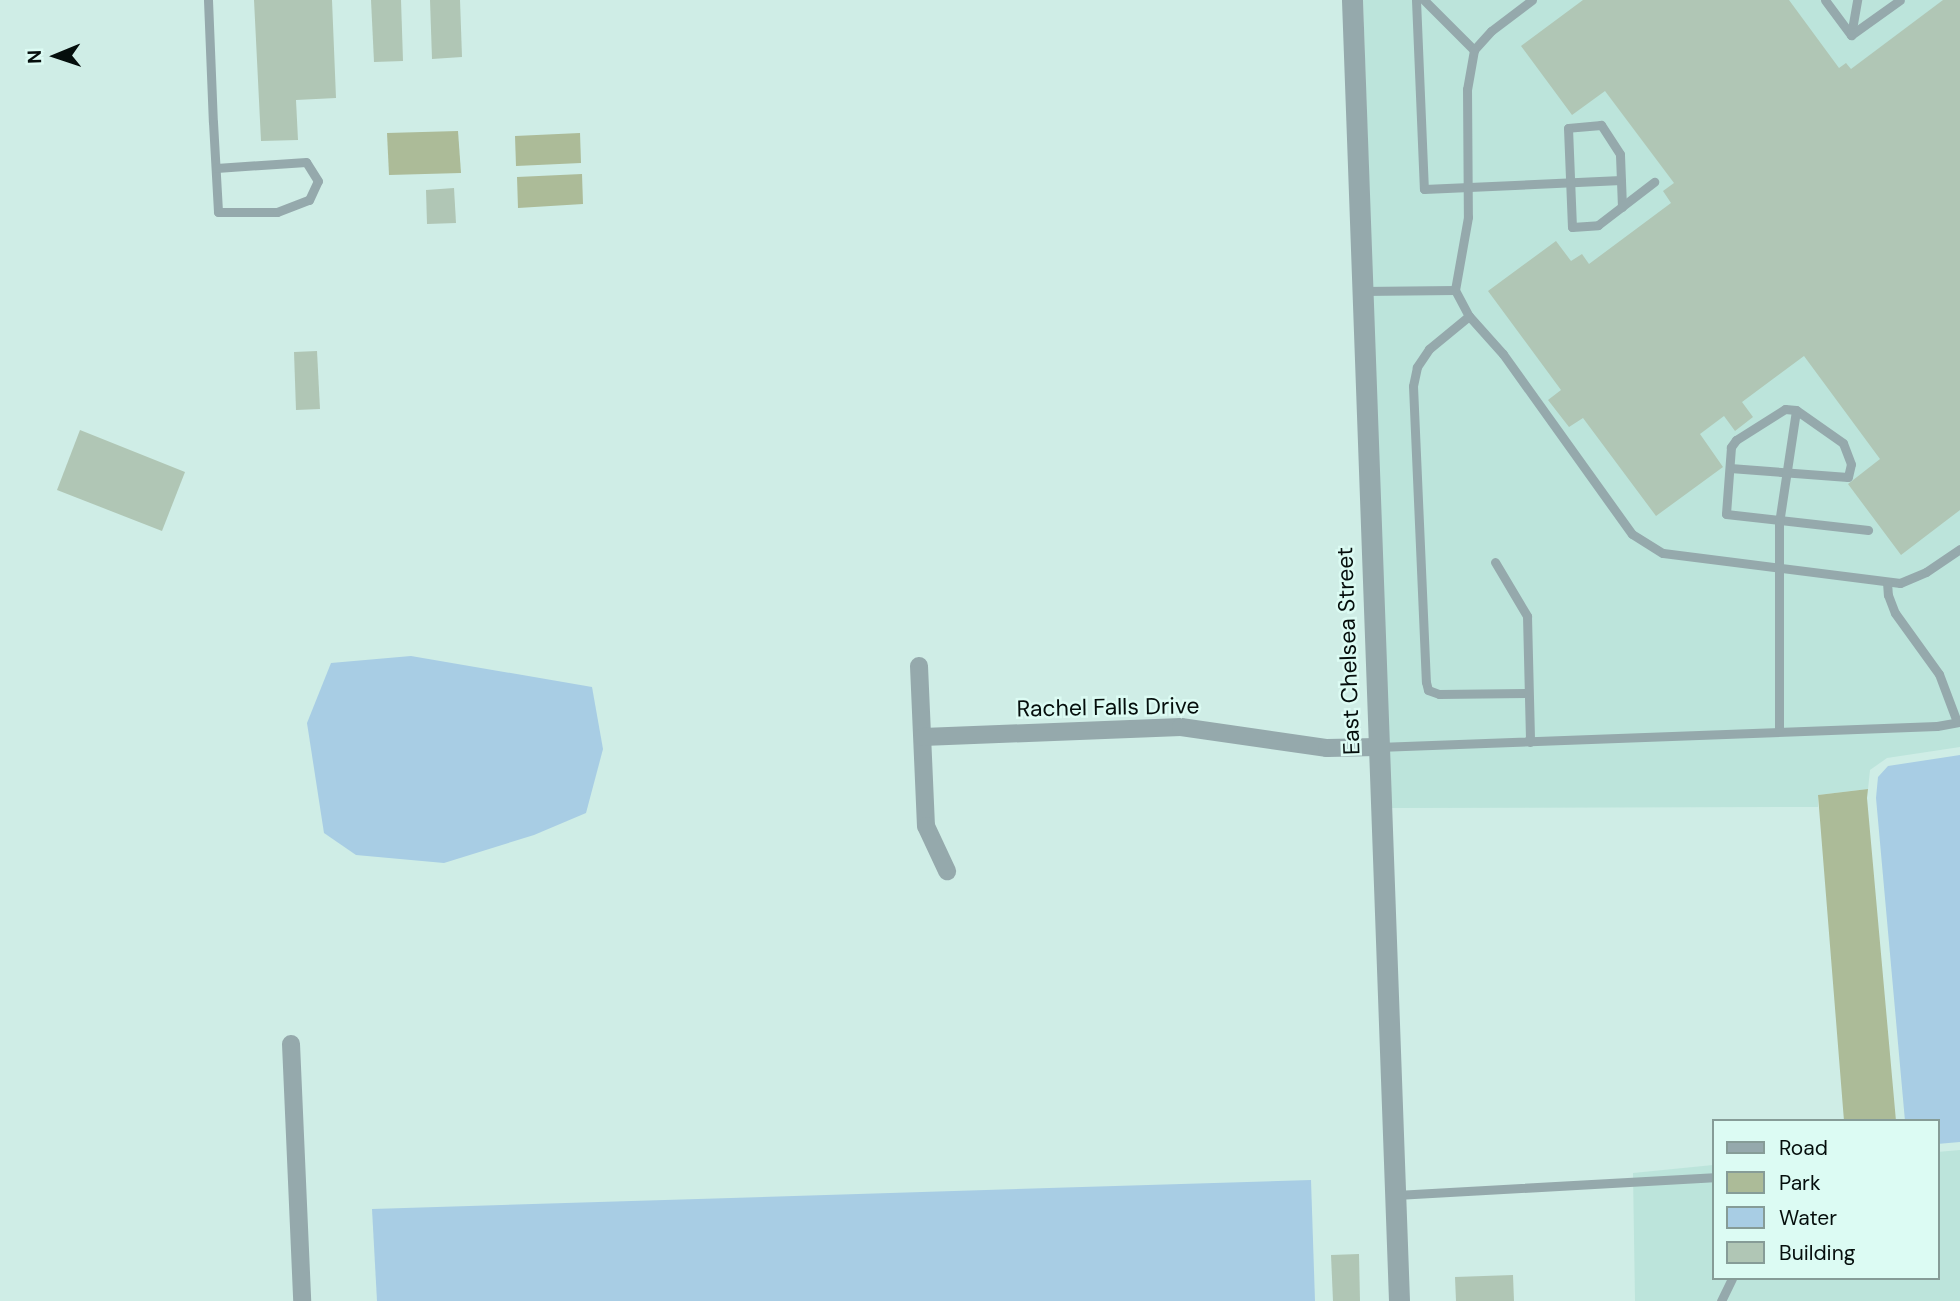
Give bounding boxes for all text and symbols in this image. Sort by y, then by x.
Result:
north arrow [21,21,91,91]
text: N [22,49,47,64]
street label: East Chelsea Street [1331,547,1365,755]
street label: Rachel Falls Drive [1016,692,1200,722]
legend [1712,1119,1939,1280]
text: Road [1779,1134,1828,1162]
text: Park [1779,1169,1820,1197]
text: Water [1779,1204,1837,1232]
text: Building [1779,1239,1855,1267]

